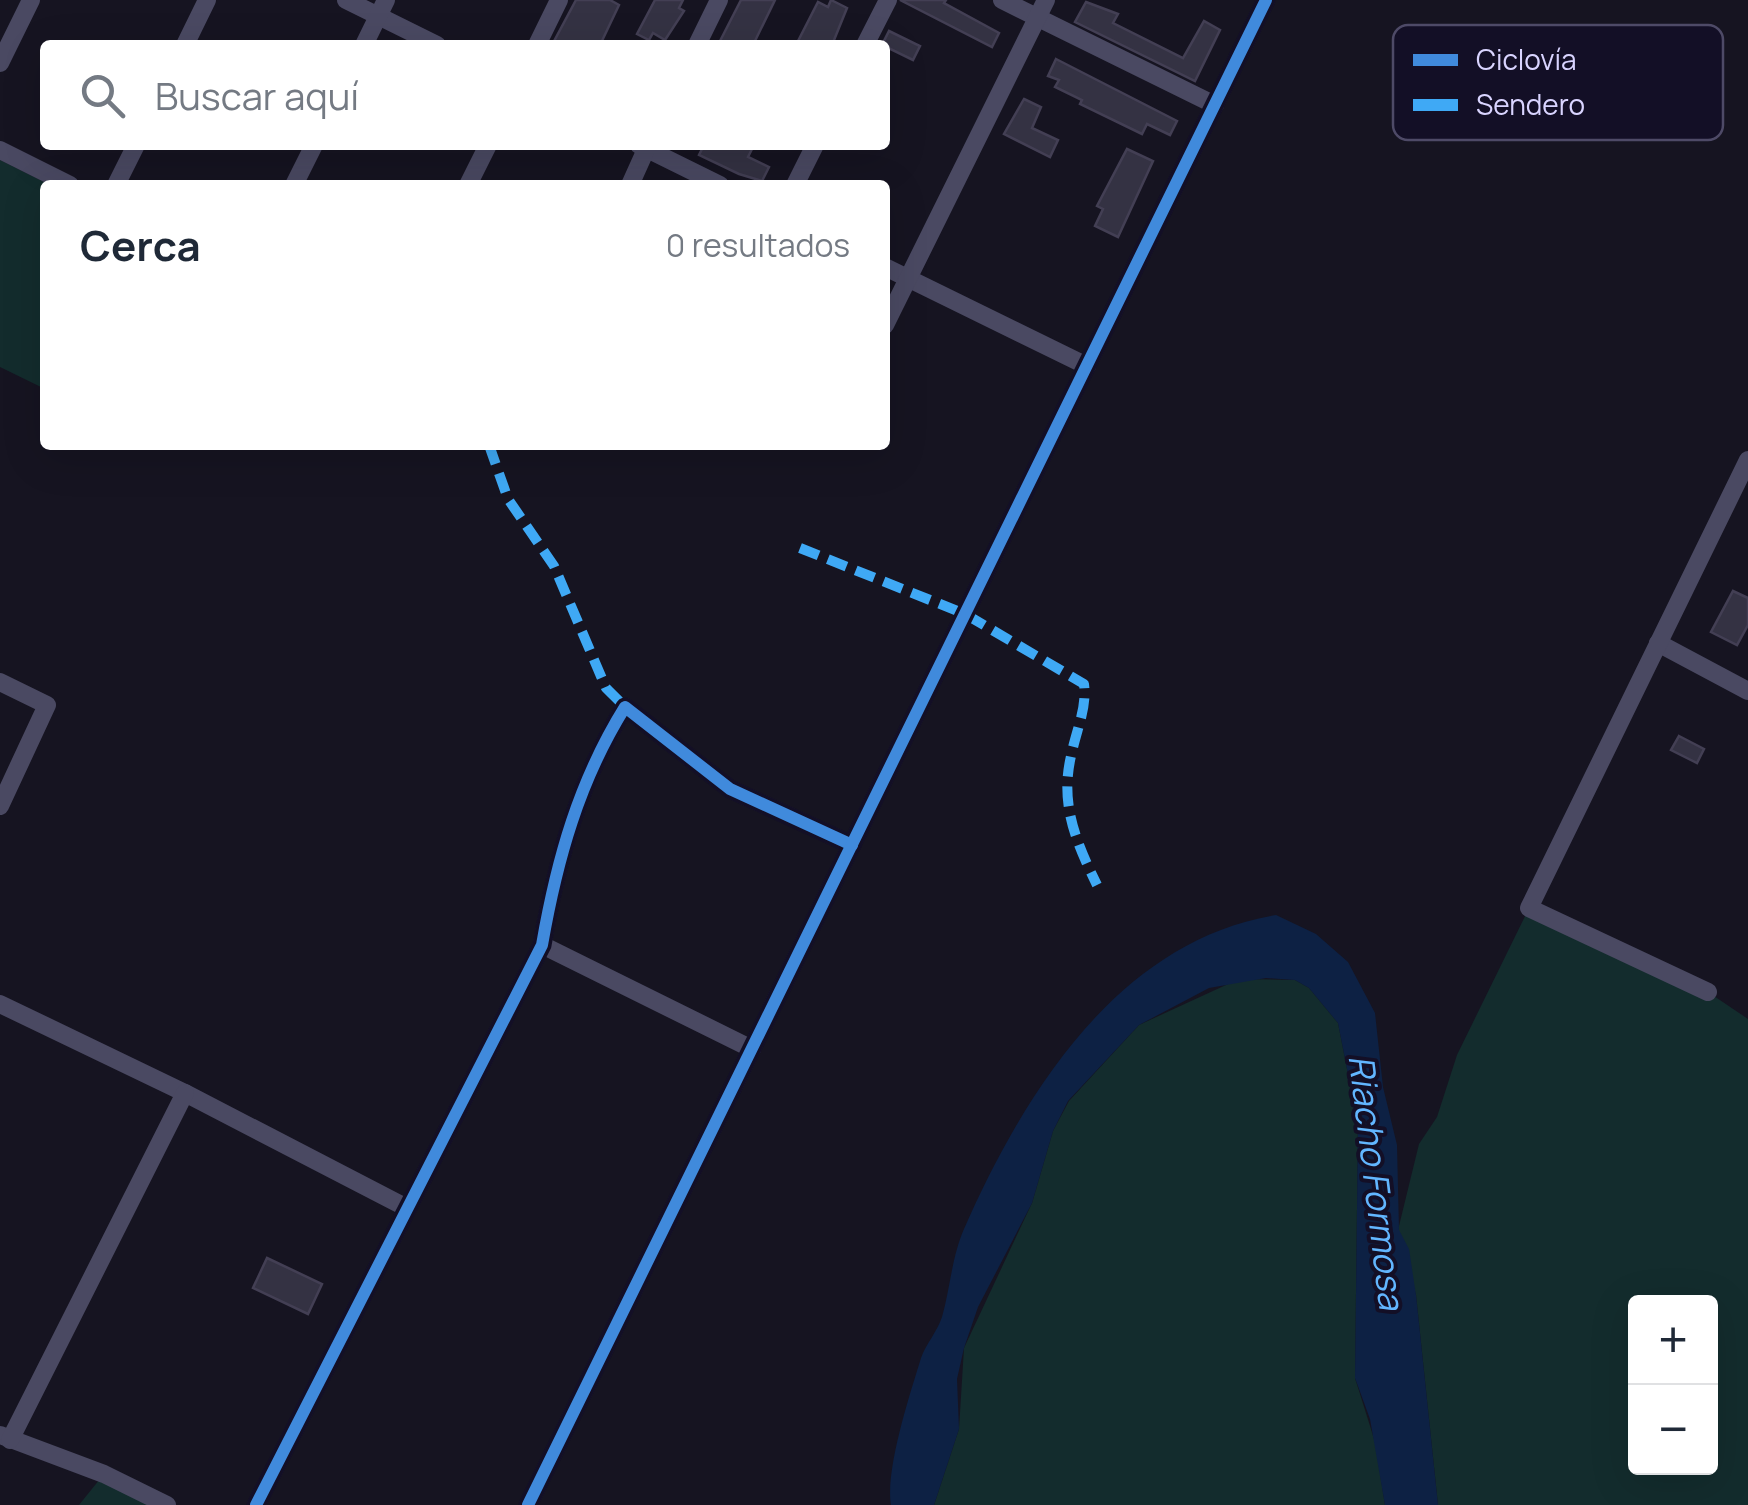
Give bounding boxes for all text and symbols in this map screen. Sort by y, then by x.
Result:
legend [1393,25,1723,140]
search box [40,40,890,150]
text: Ciclovía [1476,40,1577,78]
icon: search [75,68,130,123]
text: Buscar aquí [155,69,359,121]
text: Sendero [1476,85,1585,123]
text: Cerca [80,216,201,274]
text: 0 resultados [666,223,850,267]
water label: Riacho Formosa [1338,1052,1417,1313]
map controls [1628,1295,1718,1475]
button: + [1628,1295,1718,1385]
button: − [1628,1385,1718,1475]

